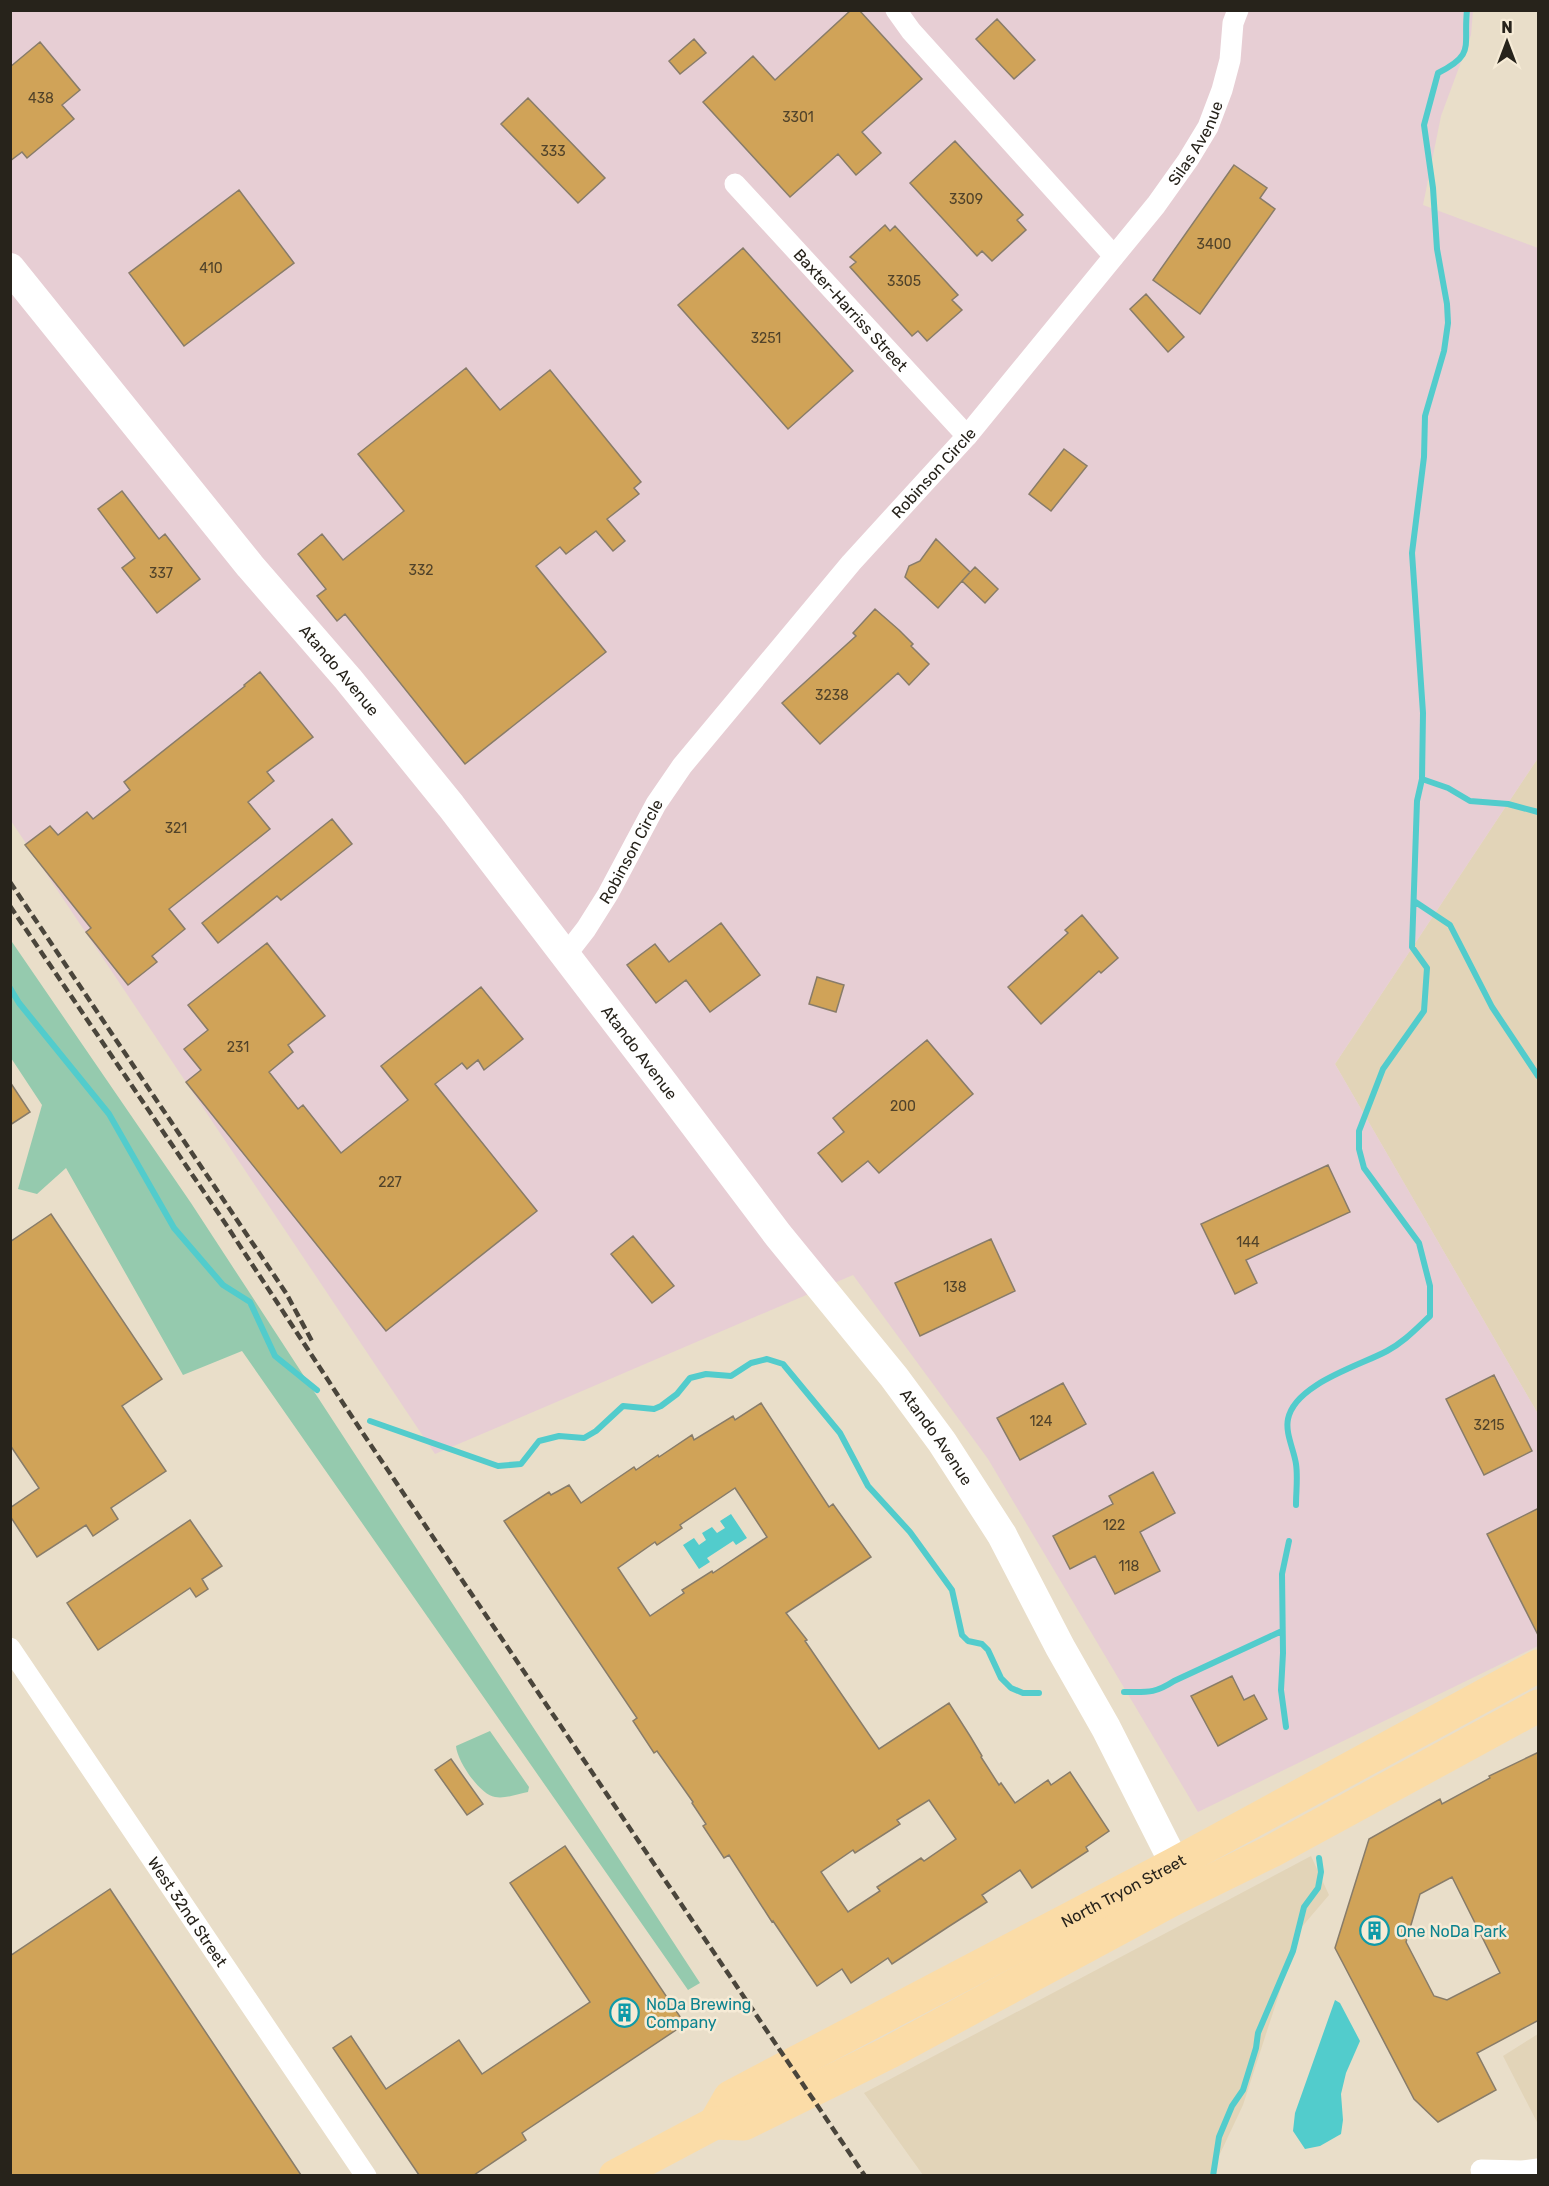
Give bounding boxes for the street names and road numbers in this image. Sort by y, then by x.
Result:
street label: Silas Avenue [1164,98,1227,189]
street label: Baxter-Harriss Street [790,245,912,375]
street label: Robinson Circle [887,424,980,522]
street label: Atando Avenue [296,621,383,720]
street label: Robinson Circle [595,796,666,907]
street label: Atando Avenue [598,1002,682,1103]
street label: Atando Avenue [896,1385,977,1489]
street label: North Tryon Street [1058,1850,1189,1931]
street label: West 32nd Street [144,1853,232,1970]

